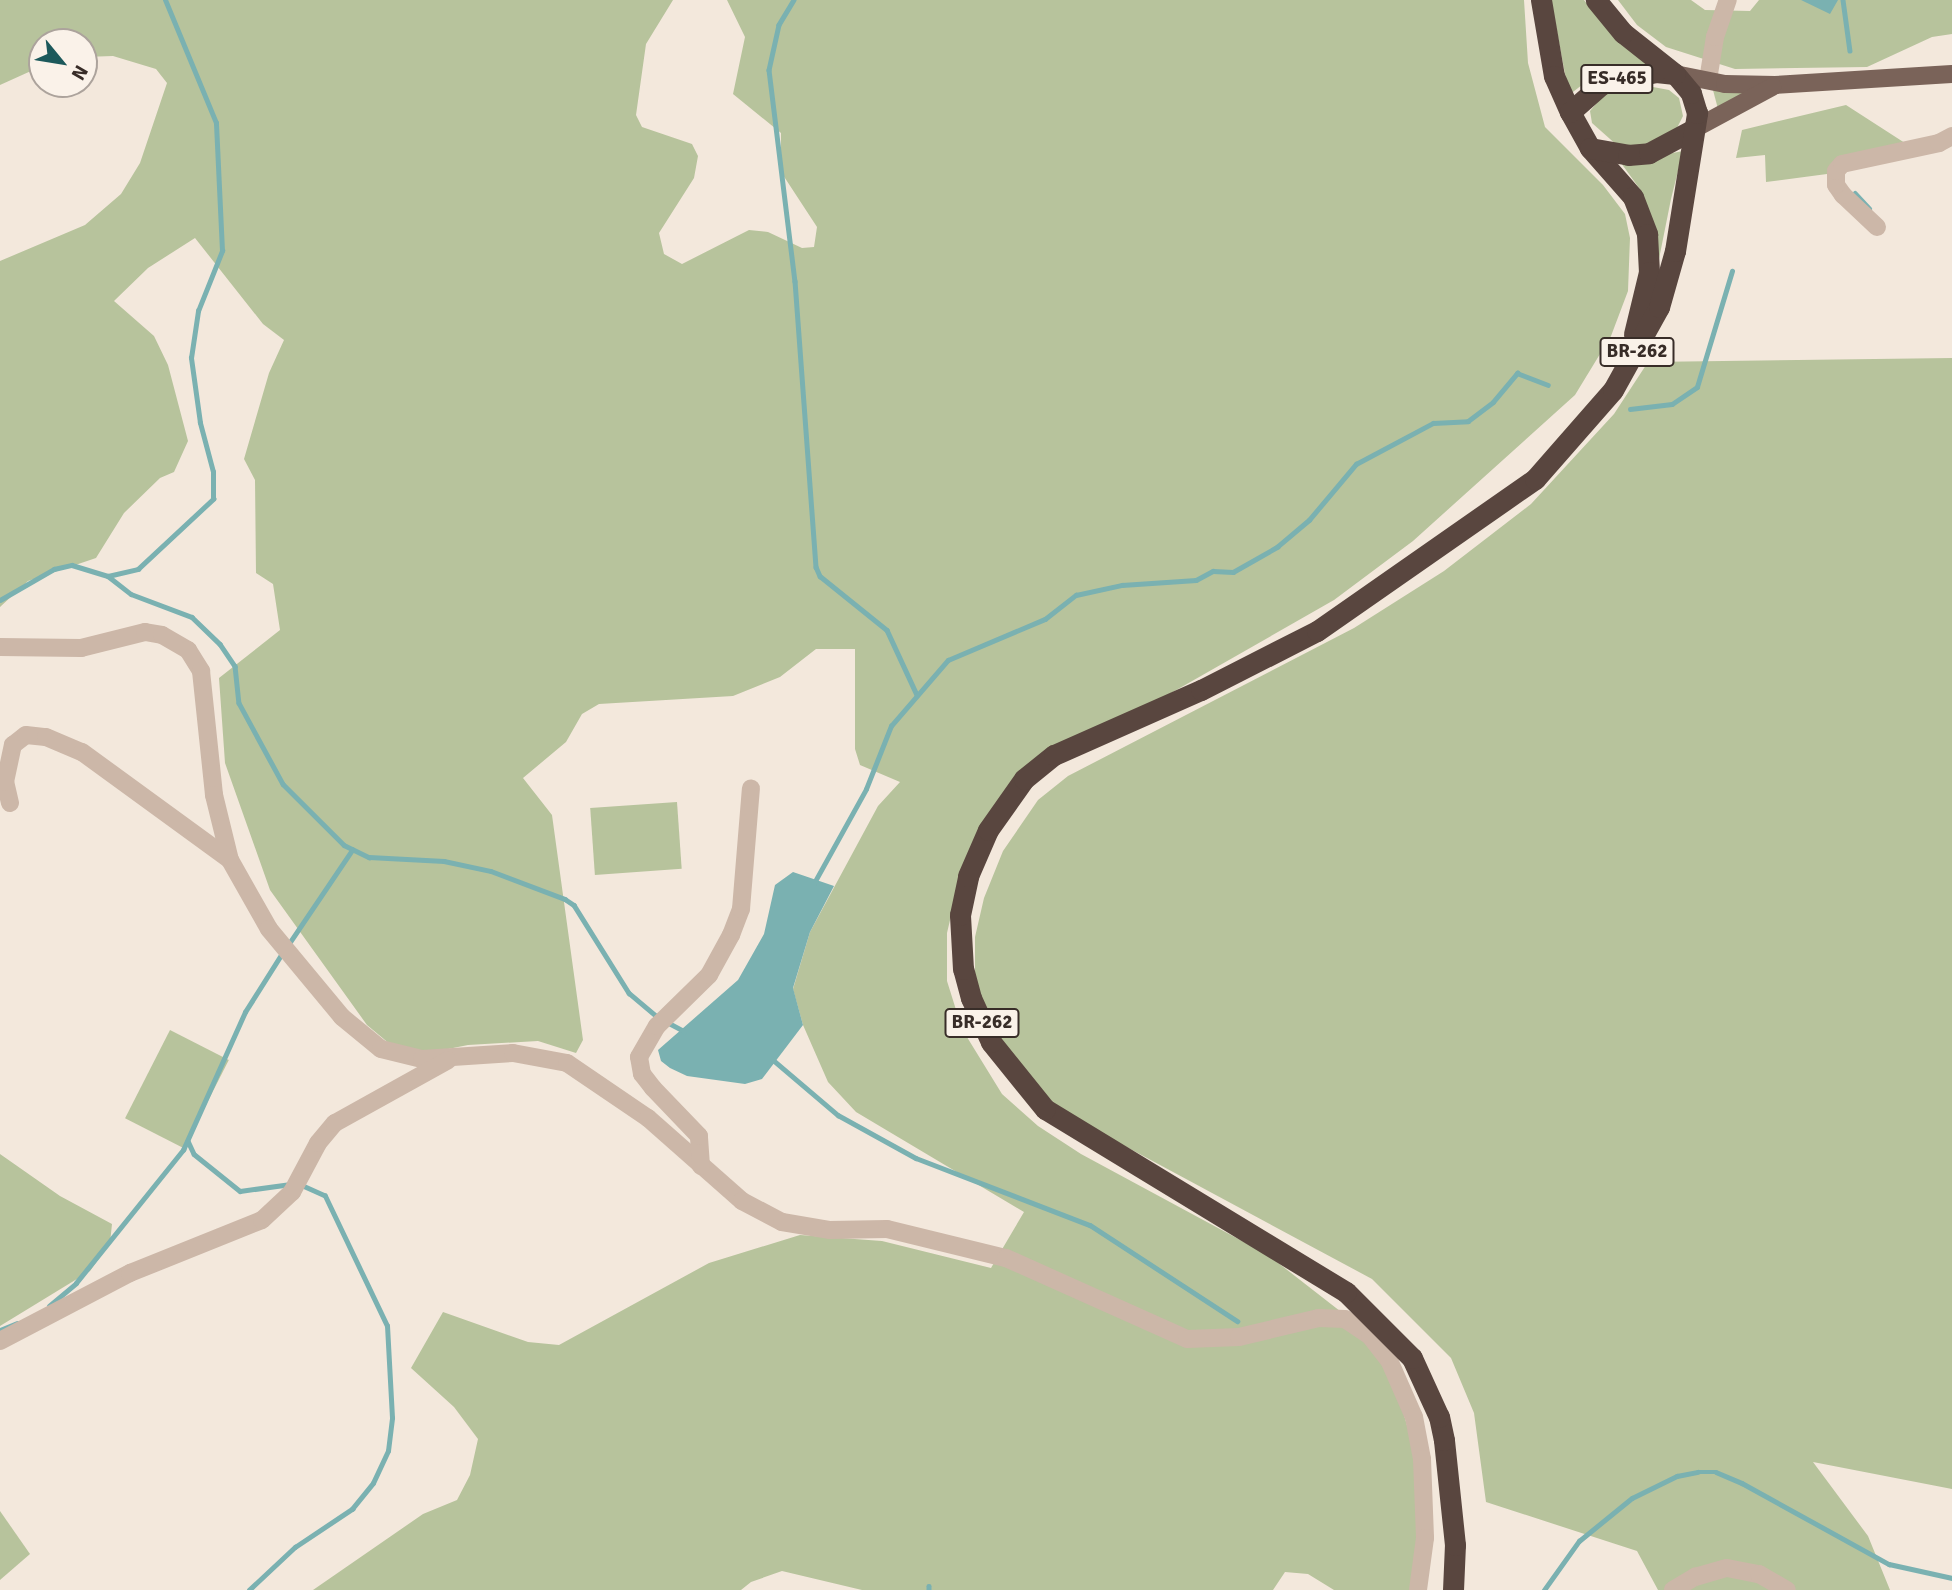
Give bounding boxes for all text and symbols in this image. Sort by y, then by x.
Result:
north arrow [28,28,98,98]
text: N [66,61,93,84]
road number: ES-465 [1580,64,1654,94]
road number: BR-262 [1598,336,1676,368]
road number: BR-262 [944,1007,1020,1038]

